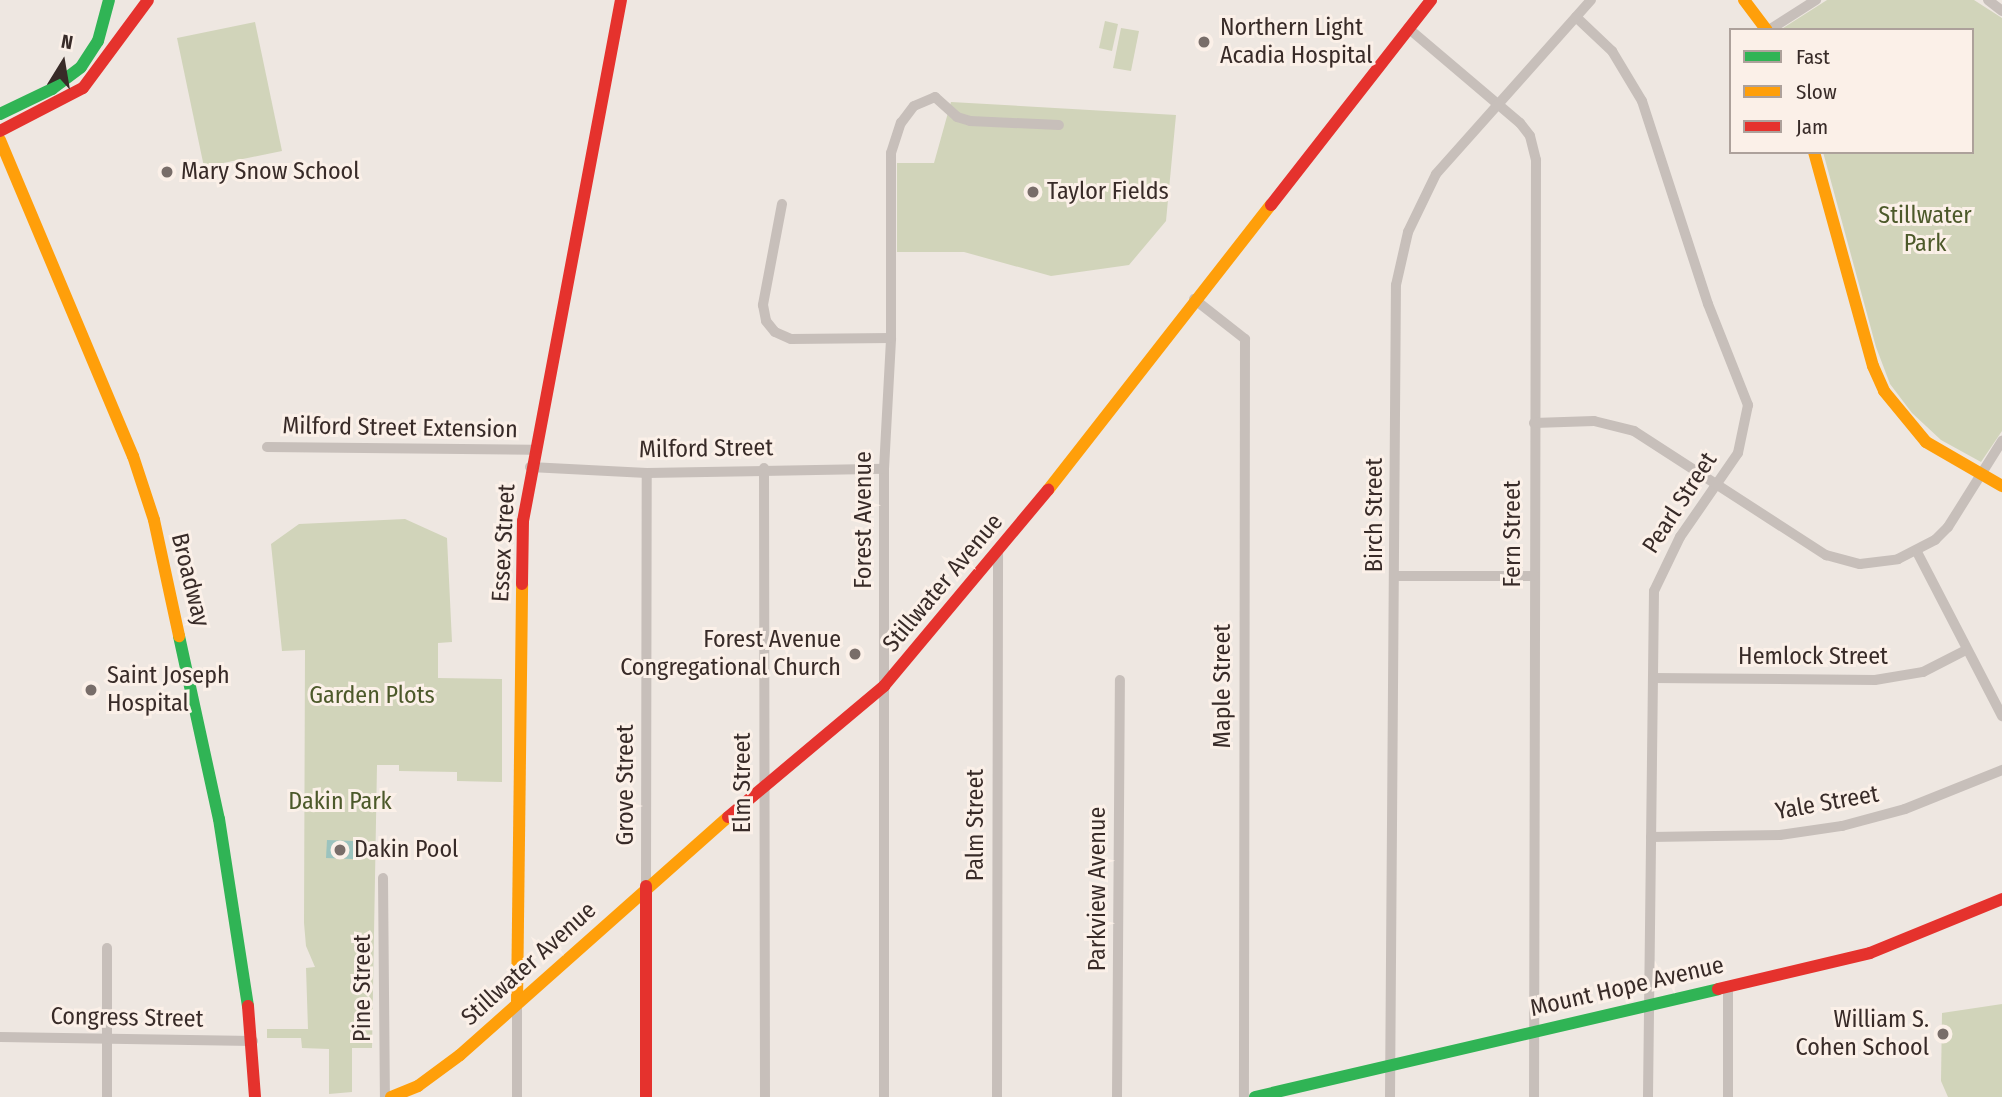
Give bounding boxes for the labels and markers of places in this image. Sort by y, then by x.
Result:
place label: Northern Light Acadia Hospital [1220,14,1372,70]
marker: Northern Light Acadia Hospital [1194,32,1214,52]
place label: Mary Snow School [181,158,359,186]
marker: Mary Snow School [159,164,175,180]
place label: Taylor Fields [1047,178,1169,206]
marker: Taylor Fields [1025,184,1041,200]
place label: Forest Avenue Congregational Church [620,626,841,682]
marker: Forest Avenue Congregational Church [847,646,863,662]
place label: Saint Joseph Hospital [107,662,230,718]
marker: Saint Joseph Hospital [81,680,101,700]
place label: Dakin Pool [354,836,458,864]
marker: Dakin Pool [332,842,348,858]
place label: William S. Cohen School [1795,1006,1929,1062]
marker: William S. Cohen School [1935,1026,1951,1042]

